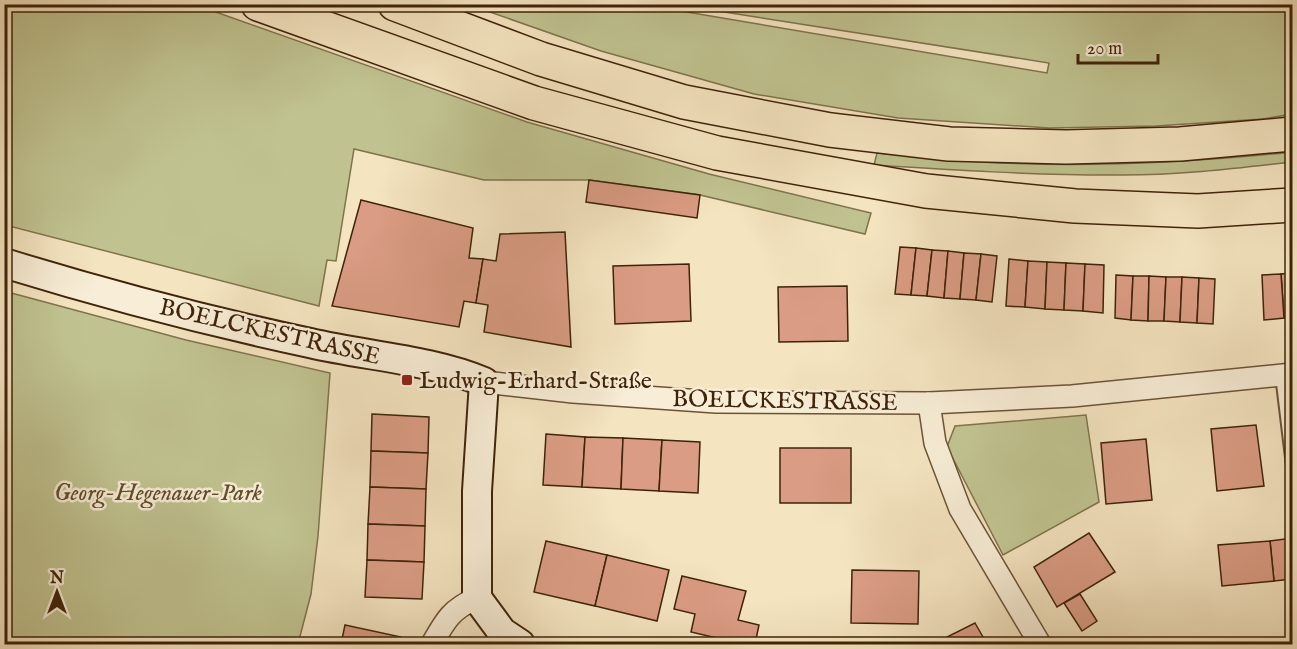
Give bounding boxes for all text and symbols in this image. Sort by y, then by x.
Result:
scale bar [1078,27,1158,65]
text: 20 m [1087,38,1122,61]
street label: BOELCKESTRASSE [156,292,383,373]
place label: Ludwig-Erhard-Straße [419,366,652,397]
marker: Ludwig-Erhard-Straße [400,373,414,387]
street label: BOELCKESTRASSE [672,384,898,419]
park label: Georg-Hegenauer-Park [54,478,262,509]
north arrow [27,562,87,622]
text: N [49,569,64,589]

